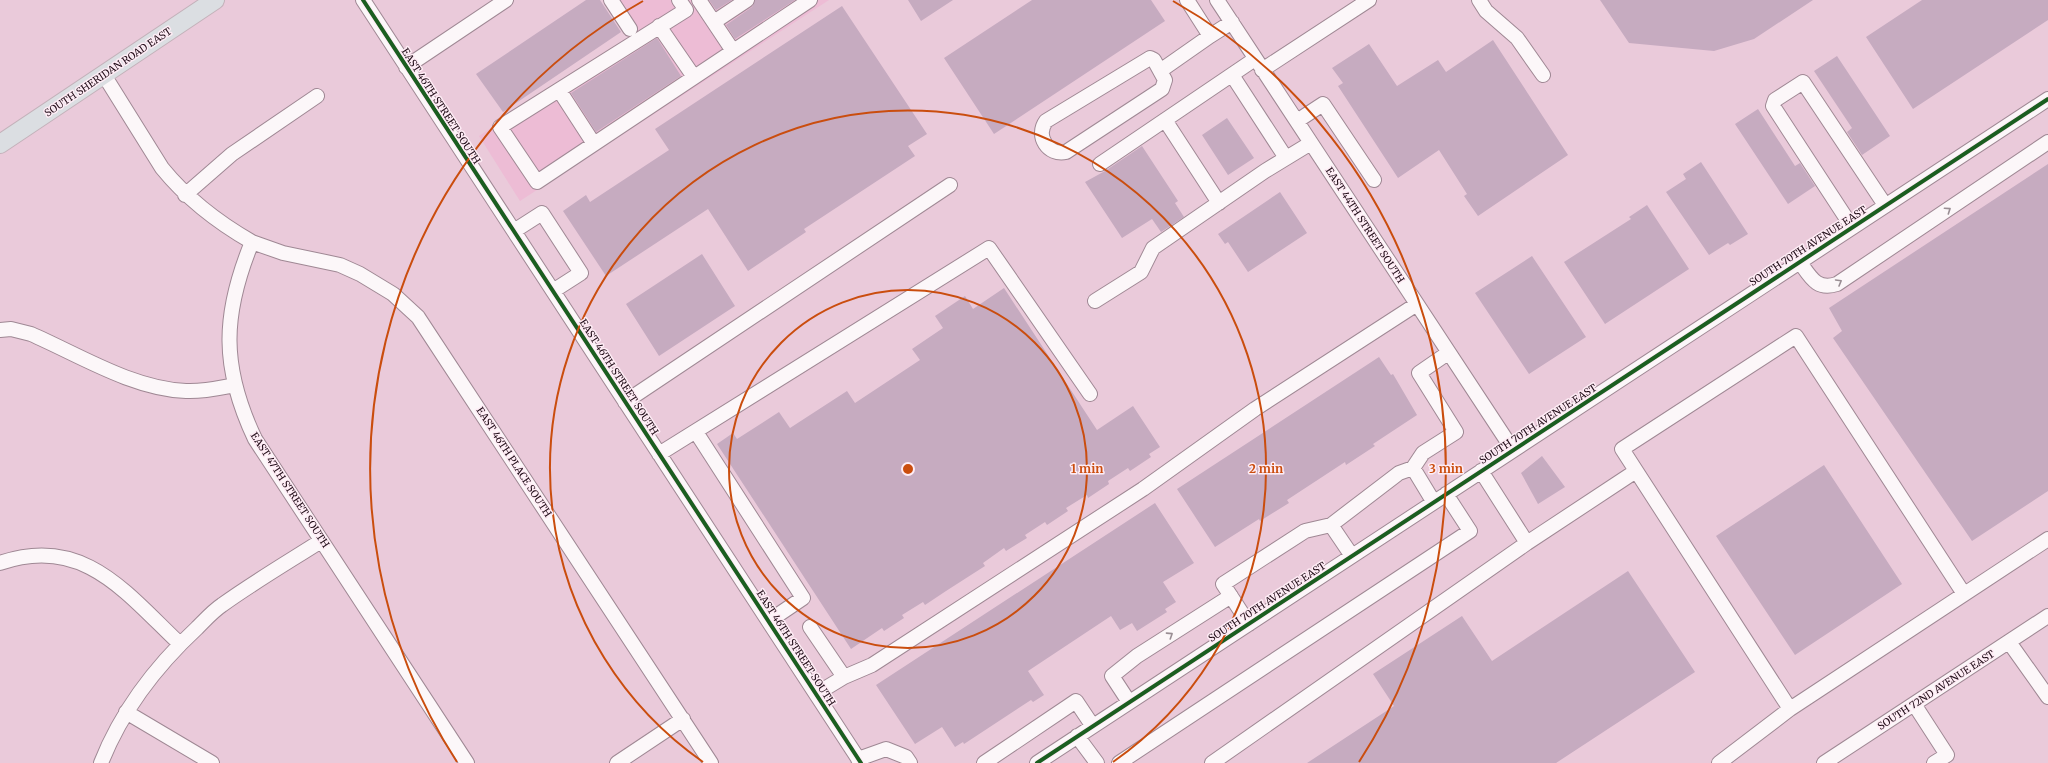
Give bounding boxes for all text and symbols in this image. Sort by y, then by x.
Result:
street label: SOUTH SHERIDAN ROAD EAST [42,24,174,120]
street label: EAST 46TH STREET SOUTH [399,46,483,166]
street label: EAST 44TH STREET SOUTH [1323,165,1407,285]
street label: SOUTH 70TH AVENUE EAST [1747,203,1869,289]
one-way arrow [1943,207,1950,214]
one-way arrow [1835,279,1842,286]
street label: EAST 46TH STREET SOUTH [577,317,661,437]
street label: SOUTH 70TH AVENUE EAST [1477,381,1599,467]
street label: EAST 46TH PLACE SOUTH [474,405,554,519]
street label: EAST 47TH STREET SOUTH [248,430,332,550]
text: 1 min [1071,461,1103,476]
text: 2 min [1249,461,1283,476]
text: 3 min [1429,461,1463,476]
centre of rings [901,462,915,476]
street label: SOUTH 70TH AVENUE EAST [1206,559,1328,645]
street label: EAST 46TH STREET SOUTH [754,588,838,708]
one-way arrow [1166,632,1173,640]
street label: SOUTH 72ND AVENUE EAST [1875,647,1997,733]

